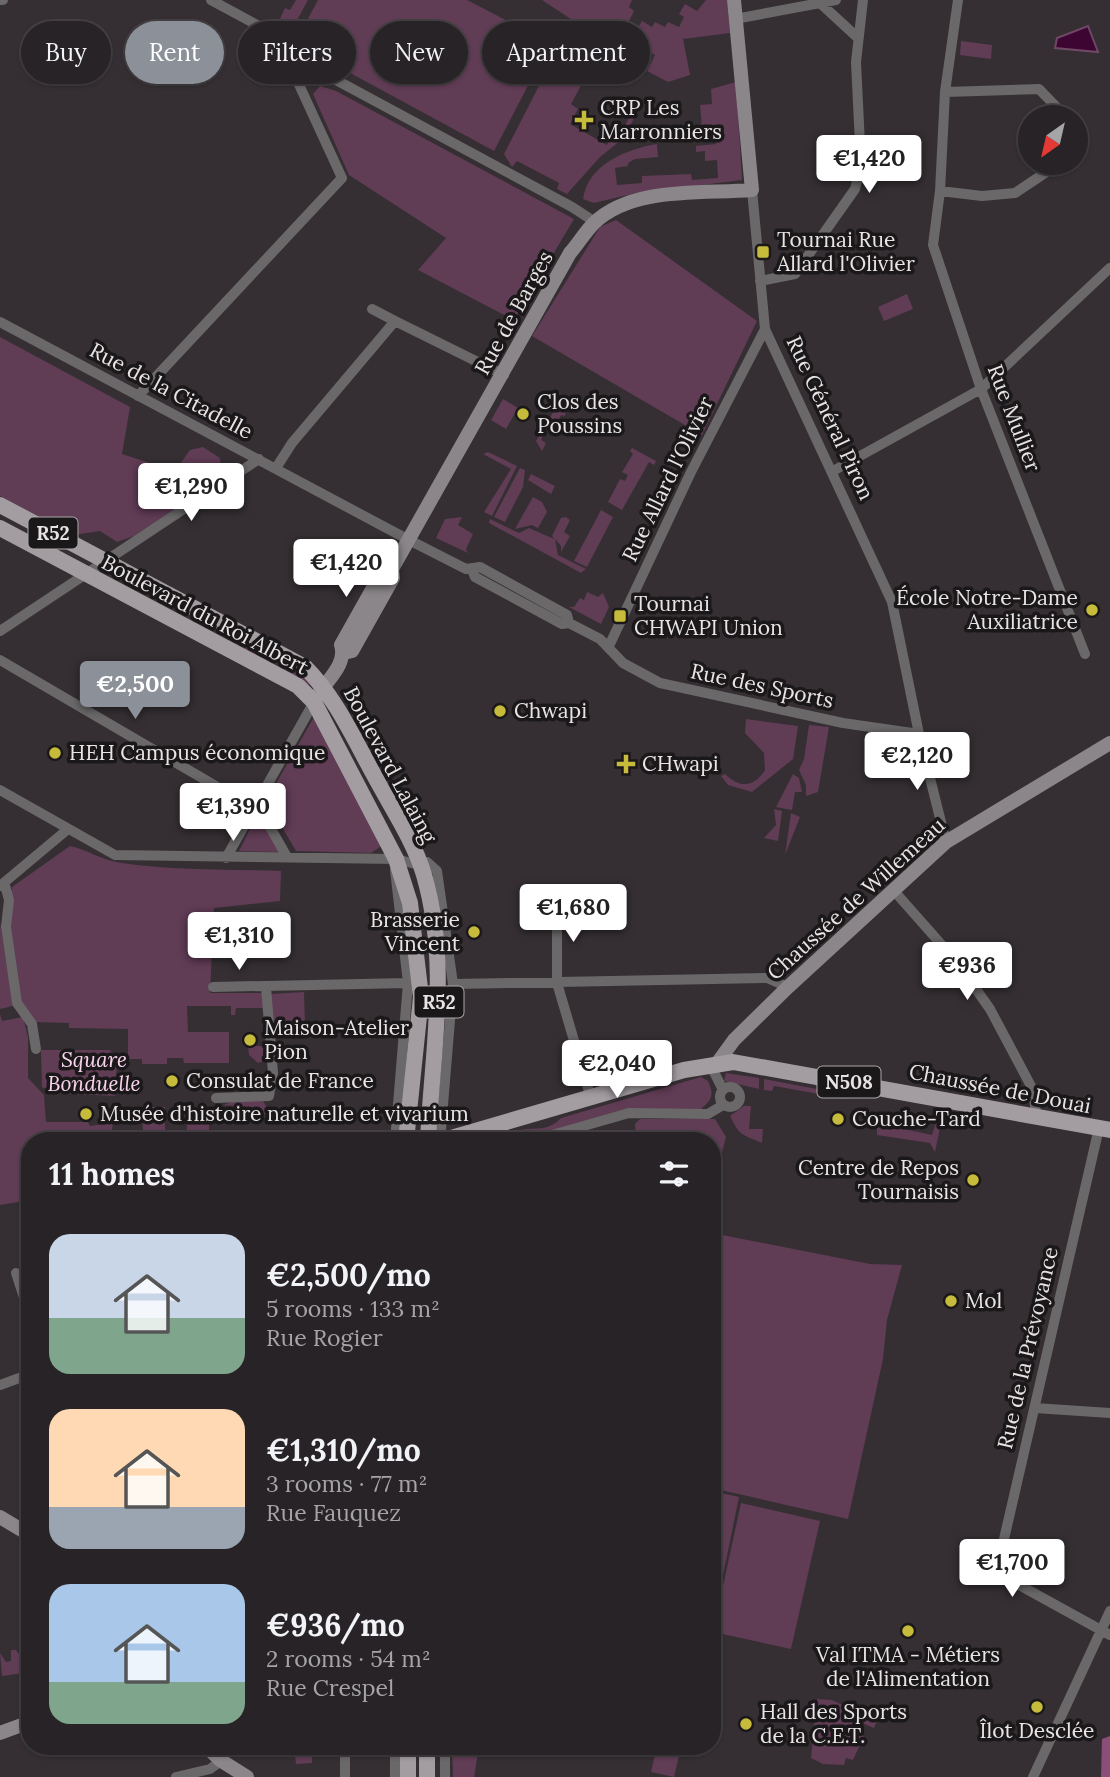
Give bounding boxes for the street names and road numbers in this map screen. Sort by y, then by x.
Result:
street label: Rue de Barges [468,246,559,379]
street label: Rue Général Piron [781,332,880,504]
street label: Rue de la Citadelle [85,336,257,445]
street label: Rue Mullier [982,361,1047,475]
street label: Rue Allard l'Olivier [616,392,719,566]
road number: R52 [28,518,78,548]
street label: Boulevard du Roi Albert [97,549,314,681]
street label: Rue des Sports [688,657,836,714]
street label: Boulevard Lalaing [338,682,443,848]
street label: Chaussée de Willemeau [761,812,950,986]
road number: R52 [414,986,464,1018]
street label: Chaussée de Douai [907,1058,1093,1119]
road number: N508 [818,1066,880,1098]
street label: Rue de la Prévoyance [991,1244,1064,1452]

